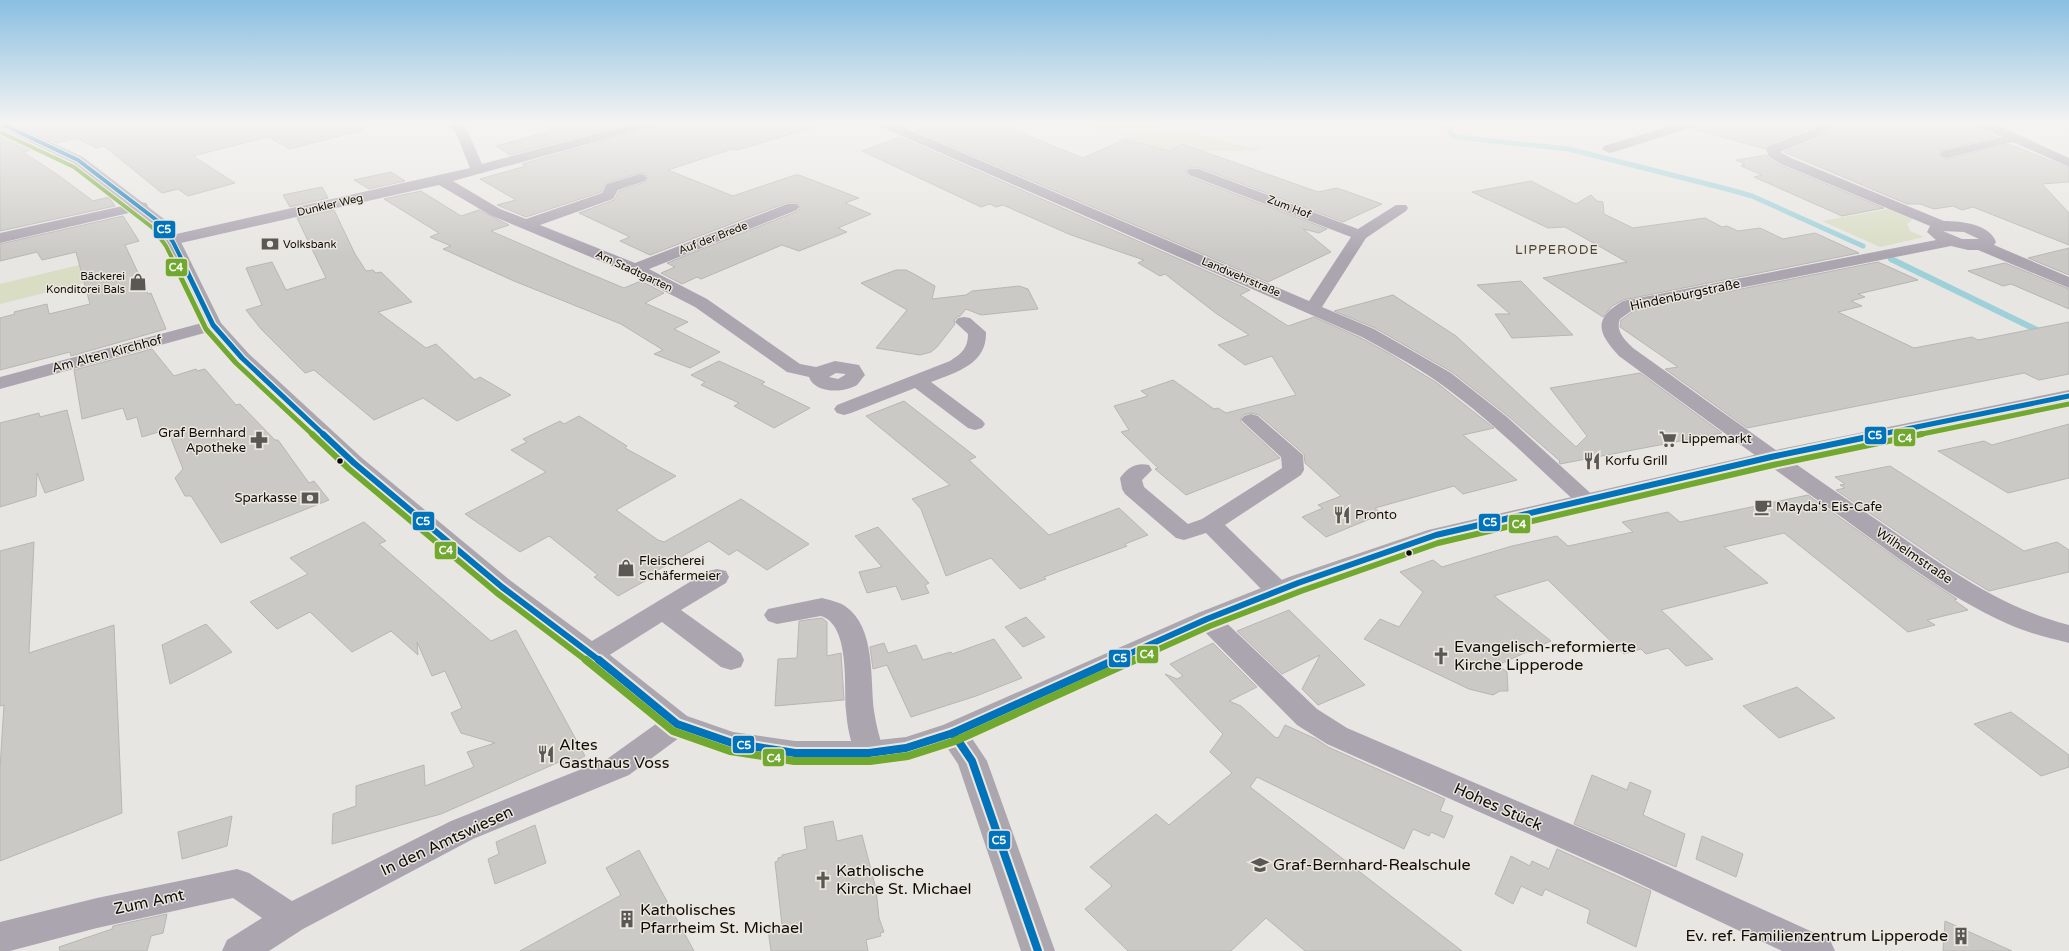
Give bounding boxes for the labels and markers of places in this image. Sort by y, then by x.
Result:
bank icon: Volksbank [260,234,280,254]
place label: Volksbank [283,238,337,251]
place label: Bäckerei Konditorei Bals [46,270,125,296]
shop icon: Bäckerei Konditorei Bals [128,272,148,292]
place label: Graf Bernhard Apotheke [158,425,246,456]
supermarket icon: Lippemarkt [1658,429,1678,449]
pharmacy icon: Graf Bernhard Apotheke [249,430,269,450]
place label: Lippemarkt [1681,431,1752,447]
restaurant icon: Korfu Grill [1582,451,1602,471]
place label: Korfu Grill [1605,453,1667,469]
unlabelled marker [335,456,345,466]
bank icon: Sparkasse [300,488,320,508]
place label: Sparkasse [235,490,297,506]
cafe icon: Mayda‘s Eis-Cafe [1753,497,1773,517]
place label: Mayda‘s Eis-Cafe [1776,499,1882,515]
restaurant icon: Pronto [1332,505,1352,525]
place label: Pronto [1355,507,1397,523]
unlabelled marker [1404,548,1414,558]
place label: Fleischerei Schäfermeier [639,553,721,584]
shop icon: Fleischerei Schäfermeier [616,558,636,578]
place label: Evangelisch-reformierte Kirche Lipperode [1454,637,1636,675]
church icon: Evangelisch-reformierte Kirche Lipperode [1431,646,1451,666]
place label: Altes Gasthaus Voss [559,735,669,773]
restaurant icon: Altes Gasthaus Voss [536,744,556,764]
school or university icon: Graf-Bernhard-Realschule [1250,855,1270,875]
place label: Graf-Bernhard-Realschule [1273,855,1471,875]
place label: Katholische Kirche St. Michael [836,861,972,899]
church icon: Katholische Kirche St. Michael [813,870,833,890]
place label: Katholisches Pfarrheim St. Michael [640,900,803,938]
building icon: Katholisches Pfarrheim St. Michael [617,909,637,929]
place label: Ev. ref. Familienzentrum Lipperode [1685,926,1948,946]
building icon: Ev. ref. Familienzentrum Lipperode [1951,926,1971,946]

